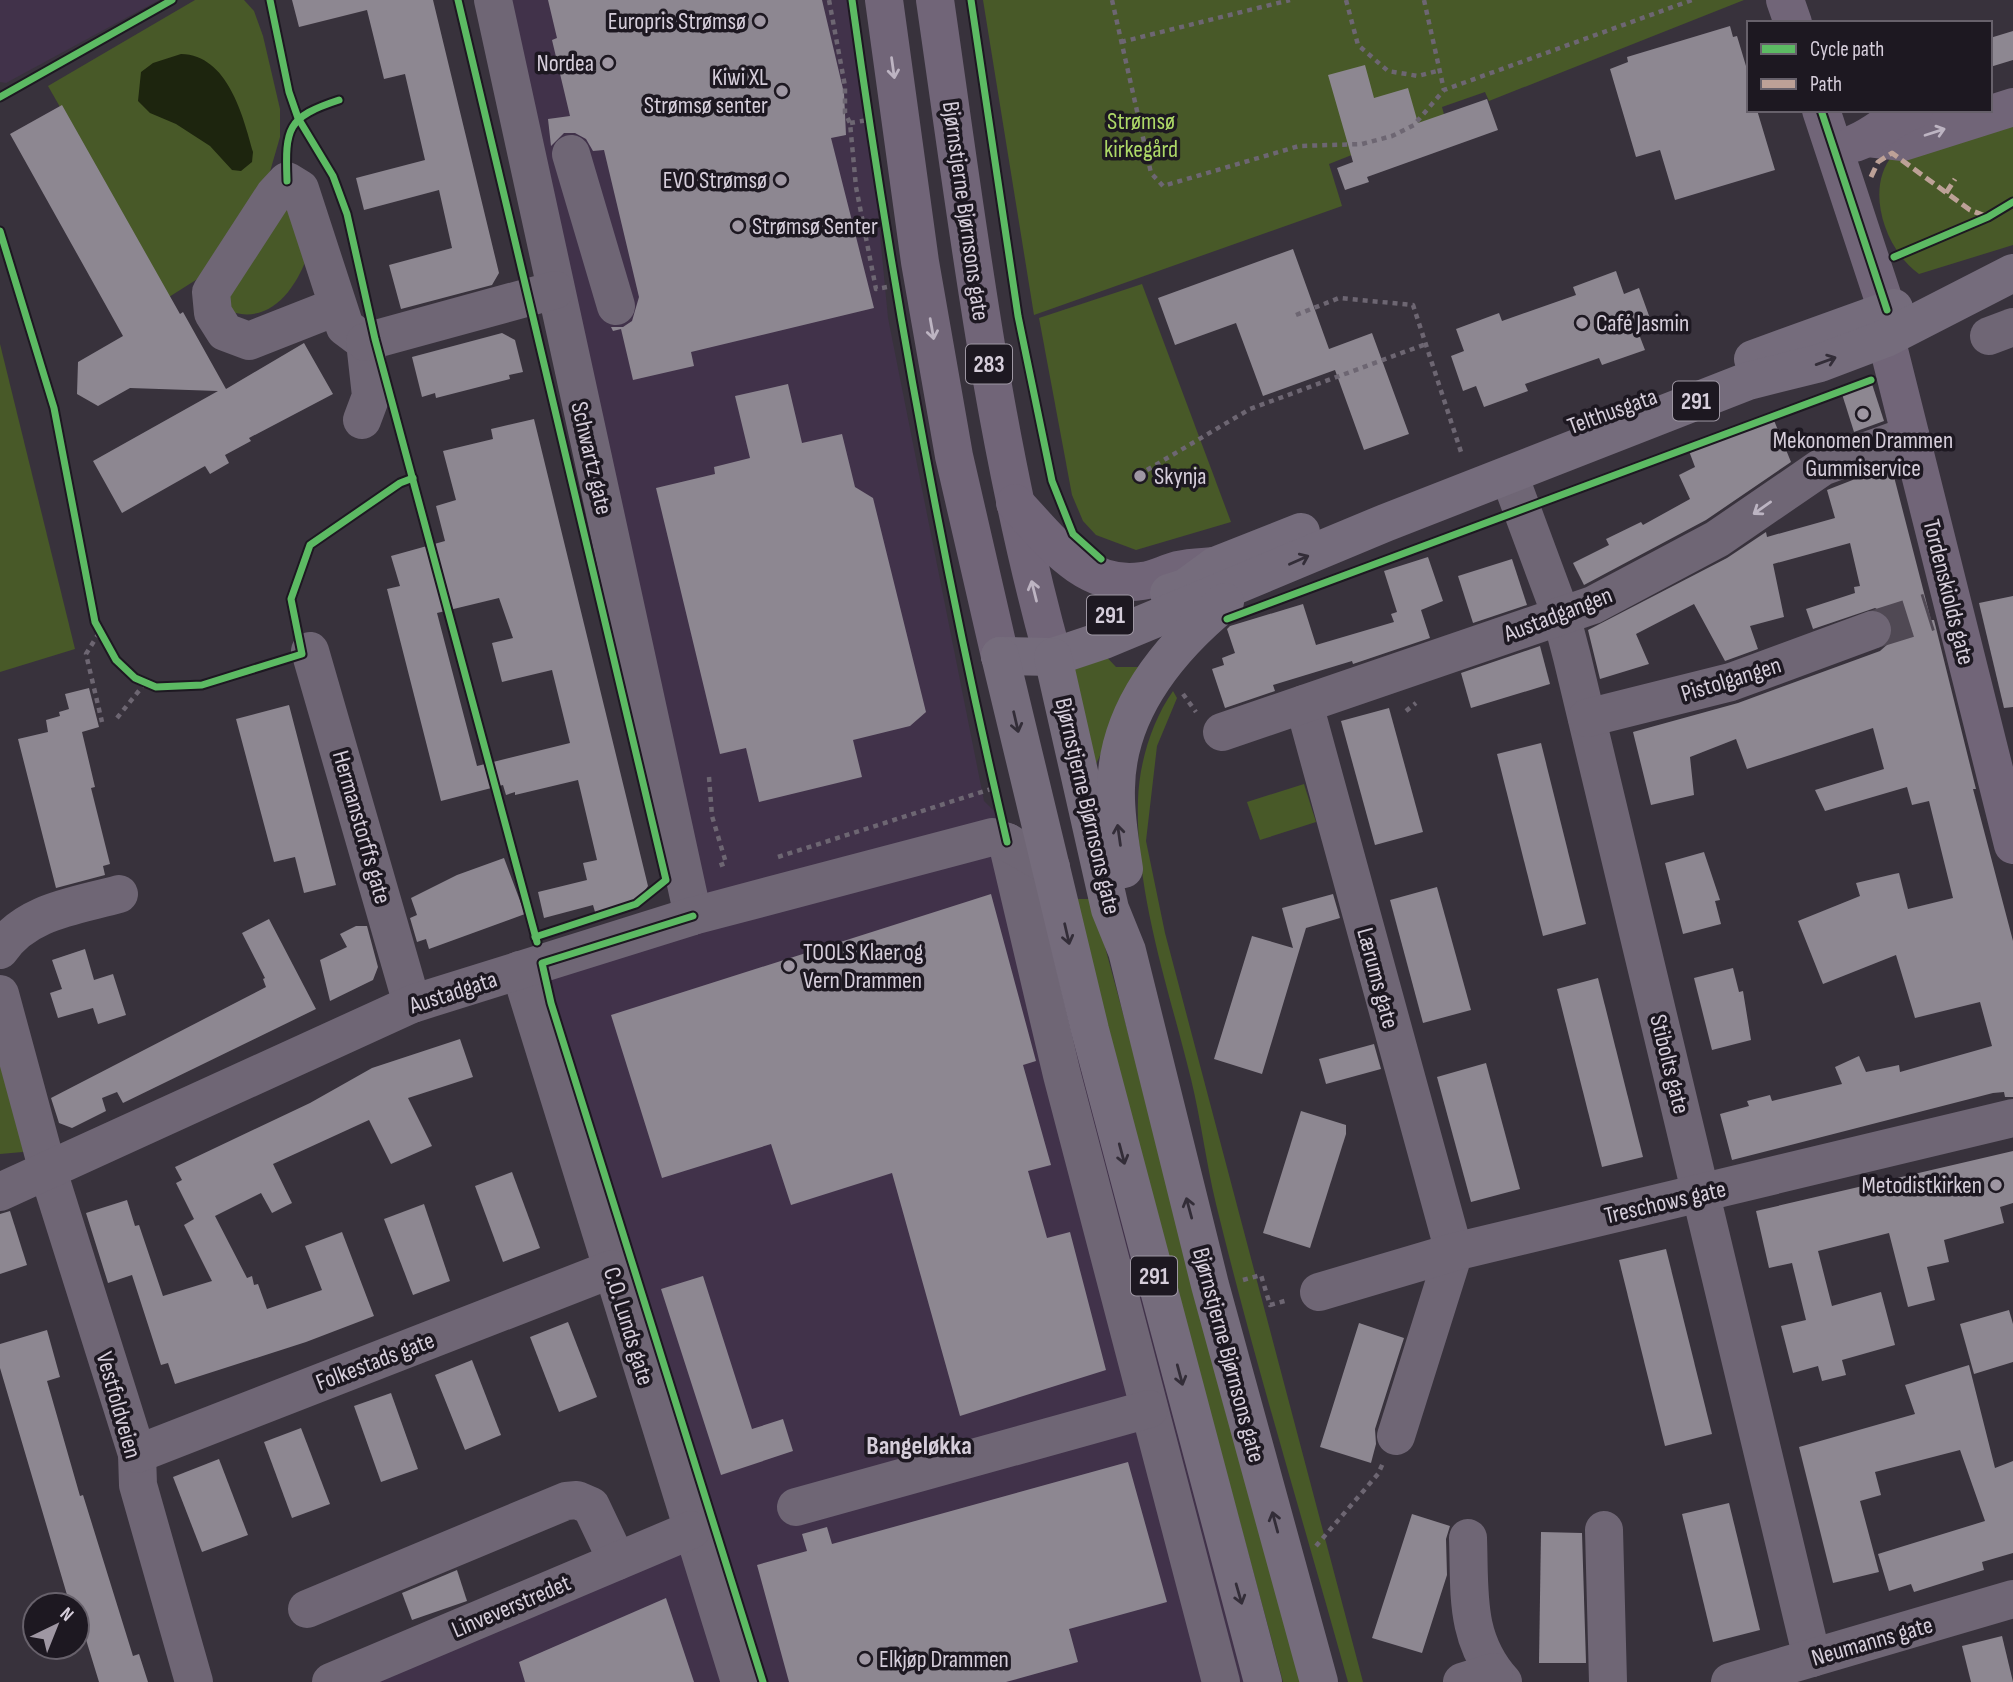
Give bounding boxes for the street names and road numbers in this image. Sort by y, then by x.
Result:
street label: Bjørnstjerne Bjørnsons gate [936,99,995,323]
road number: 283 [966,344,1012,384]
street label: Telthusgata [1563,382,1661,441]
road number: 291 [1673,382,1719,420]
street label: Schwartz gate [564,399,619,517]
street label: Tordenskiolds gate [1916,516,1981,668]
street label: Austadgangen [1499,581,1616,649]
road number: 291 [1087,596,1133,635]
street label: Pistolgangen [1678,651,1785,708]
street label: Bjørnstjerne Bjørnsons gate [1048,695,1127,917]
street label: Hermanstorffs gate [326,747,397,907]
street label: Lærums gate [1350,924,1405,1032]
street label: Austadgata [405,965,501,1021]
street label: Stibolts gate [1643,1011,1696,1117]
street label: Treschows gate [1602,1174,1729,1231]
street label: Bjørnstjerne Bjørnsons gate [1186,1245,1271,1466]
road number: 291 [1131,1256,1177,1296]
street label: C.O. Lunds gate [597,1264,660,1389]
street label: Folkestads gate [312,1326,438,1397]
street label: Vestfoldveien [89,1348,148,1462]
street label: Linveverstredet [447,1568,575,1644]
street label: Neumanns gate [1808,1610,1936,1673]

